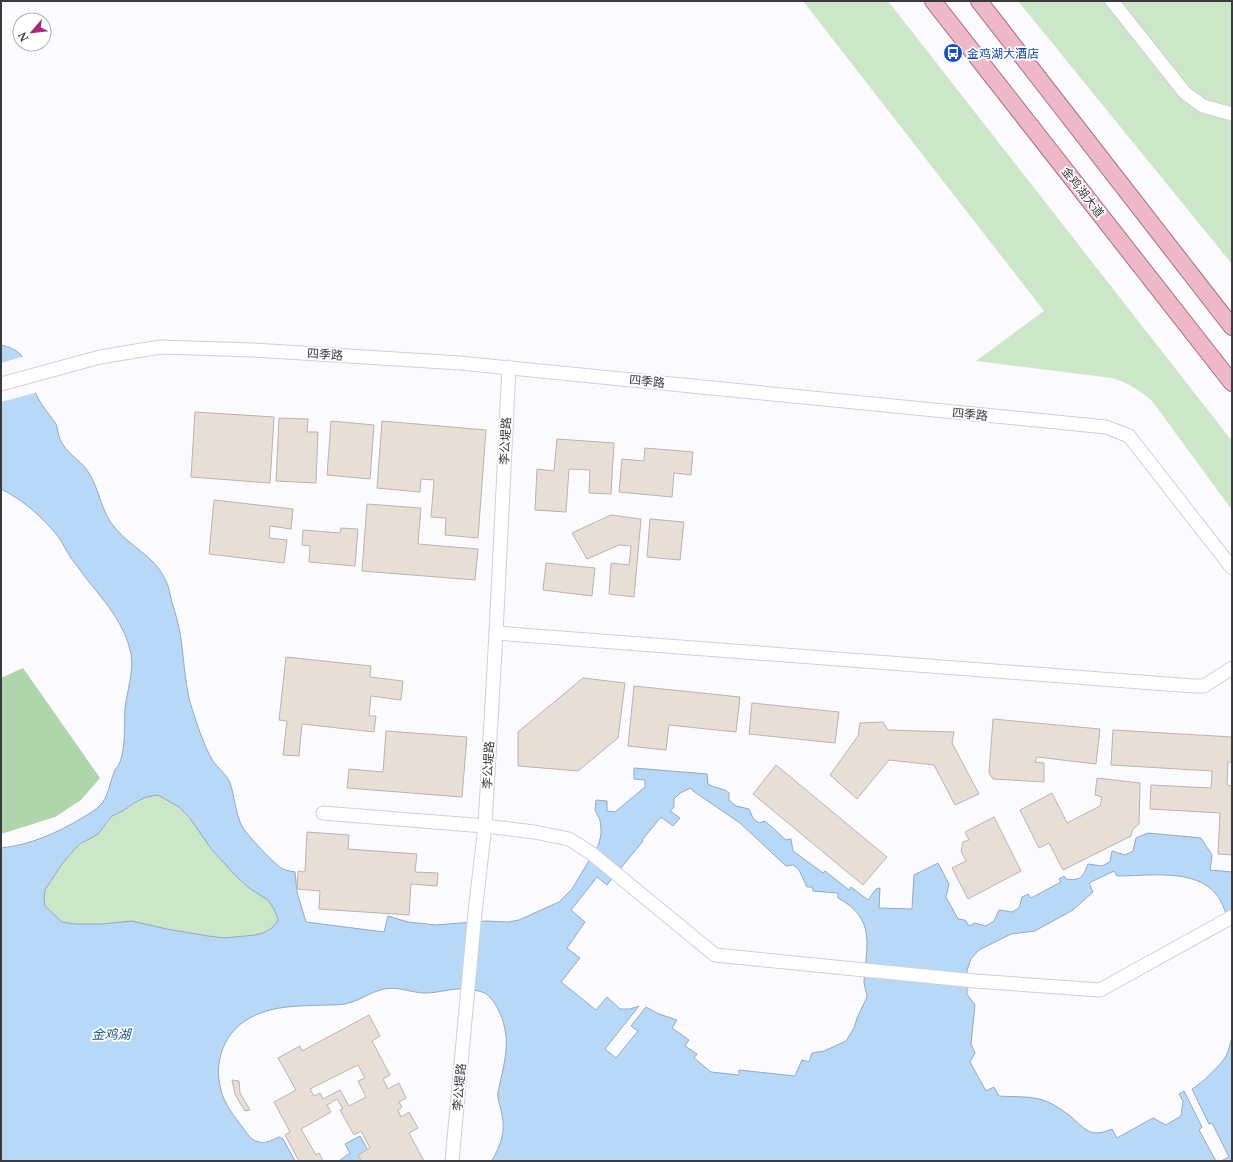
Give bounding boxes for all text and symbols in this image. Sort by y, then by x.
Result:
north arrow [12,12,52,52]
text: N [14,29,31,44]
bus stop icon: 金鸡湖大酒店 [942,42,964,64]
place label: 金鸡湖大酒店 [967,45,1039,62]
street label: 金鸡湖大道 [1058,163,1108,221]
street label: 四季路 [306,344,344,364]
street label: 四季路 [628,371,666,391]
street label: 四季路 [951,404,989,424]
street label: 李公堤路 [495,417,515,465]
street label: 李公堤路 [478,741,498,789]
water label: 金鸡湖 [91,1025,132,1043]
street label: 李公堤路 [448,1062,470,1112]

